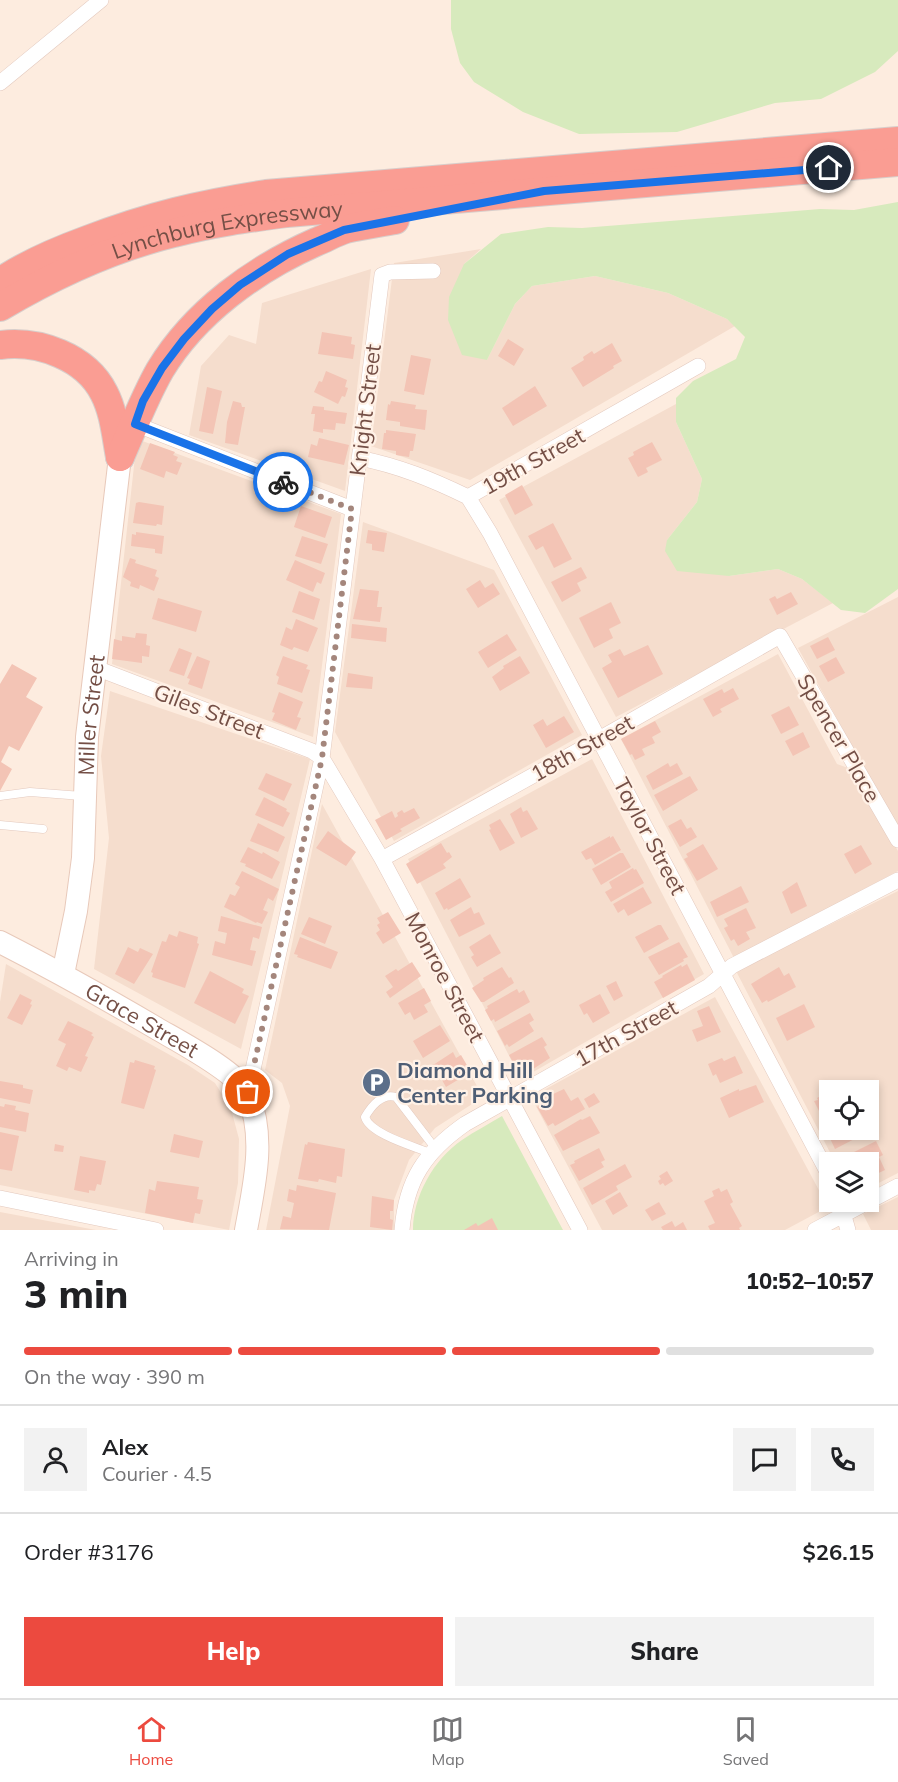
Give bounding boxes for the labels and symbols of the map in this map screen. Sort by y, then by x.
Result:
pin [803,142,854,193]
street label: Lynchburg Expressway [108,194,344,265]
street label: Knight Street [343,342,387,477]
street label: 19th Street [477,421,590,501]
courier [253,452,313,512]
street label: Miller Street [72,653,111,776]
street label: Spencer Place [791,669,887,807]
street label: Giles Street [150,677,268,745]
street label: 18th Street [526,708,639,788]
street label: Taylor Street [607,773,693,900]
street label: Monroe Street [399,907,491,1047]
street label: Grace Street [80,976,204,1064]
street label: 17th Street [570,993,683,1073]
place label: Diamond Hill Center Parking [397,1056,553,1109]
pin [222,1066,273,1117]
parking icon: Diamond Hill Center Parking [360,1067,392,1099]

